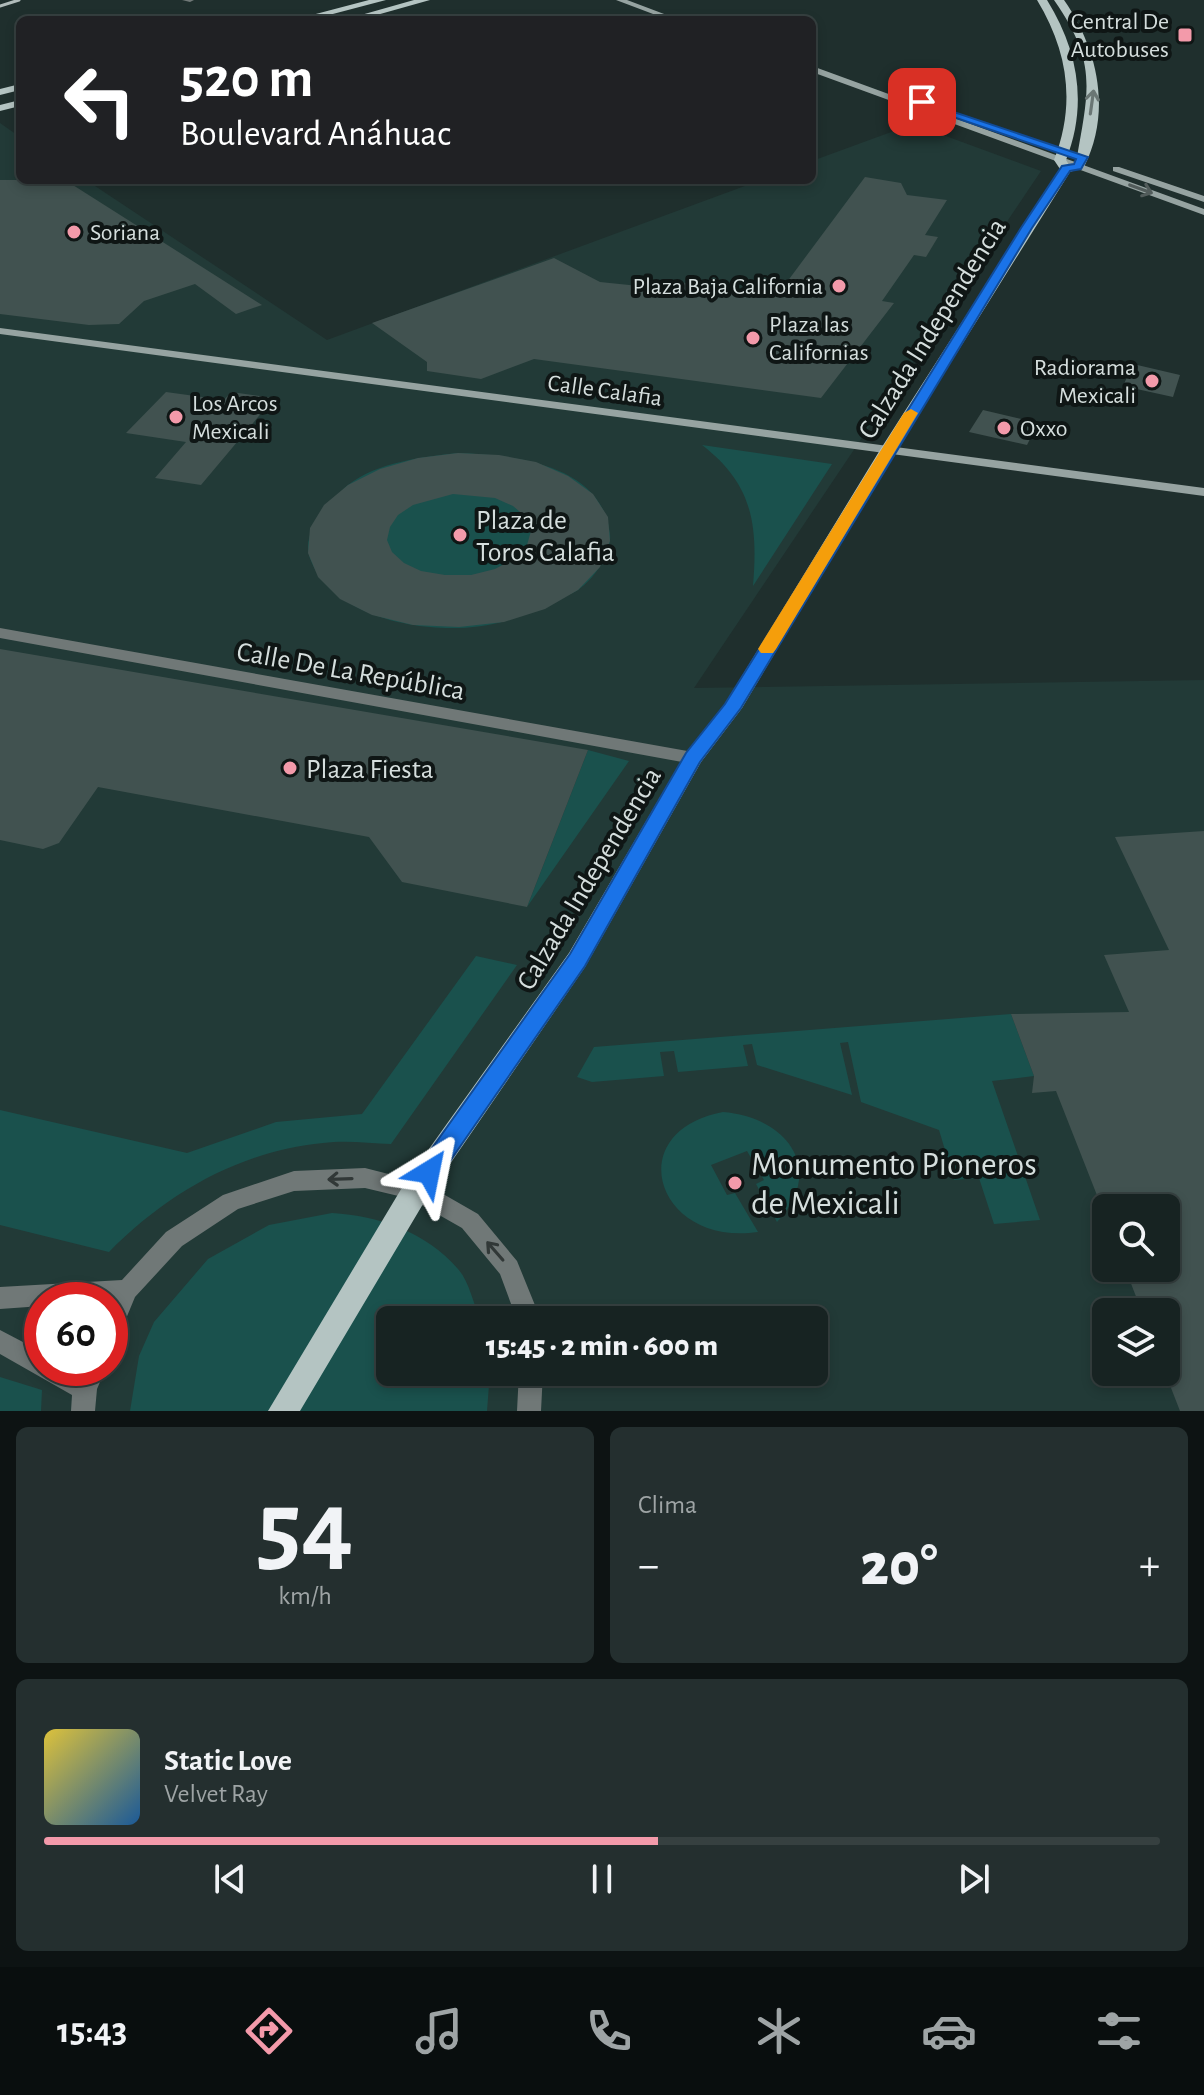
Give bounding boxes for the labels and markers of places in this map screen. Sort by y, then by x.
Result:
place label: Central De Autobuses [1071,10,1169,62]
marker: Central De Autobuses [1176,26,1194,44]
pin [888,68,956,136]
place label: Soriana [90,221,160,245]
marker: Soriana [65,223,83,241]
place label: Plaza Baja California [632,275,823,299]
marker: Plaza Baja California [830,277,848,295]
place label: Plaza las Californias [769,313,869,365]
marker: Plaza las Californias [744,329,762,347]
place label: Radiorama Mexicali [1034,356,1136,408]
marker: Radiorama Mexicali [1143,372,1161,390]
place label: Los Arcos Mexicali [192,392,278,444]
marker: Los Arcos Mexicali [167,408,185,426]
place label: Oxxo [1020,417,1068,441]
marker: Oxxo [995,419,1013,437]
place label: Plaza de Toros Calafia [476,507,615,567]
marker: Plaza de Toros Calafia [451,526,469,544]
place label: Plaza Fiesta [306,756,434,784]
marker: Plaza Fiesta [281,759,299,777]
place label: Monumento Pioneros de Mexicali [751,1148,1037,1221]
marker: Monumento Pioneros de Mexicali [726,1174,744,1192]

